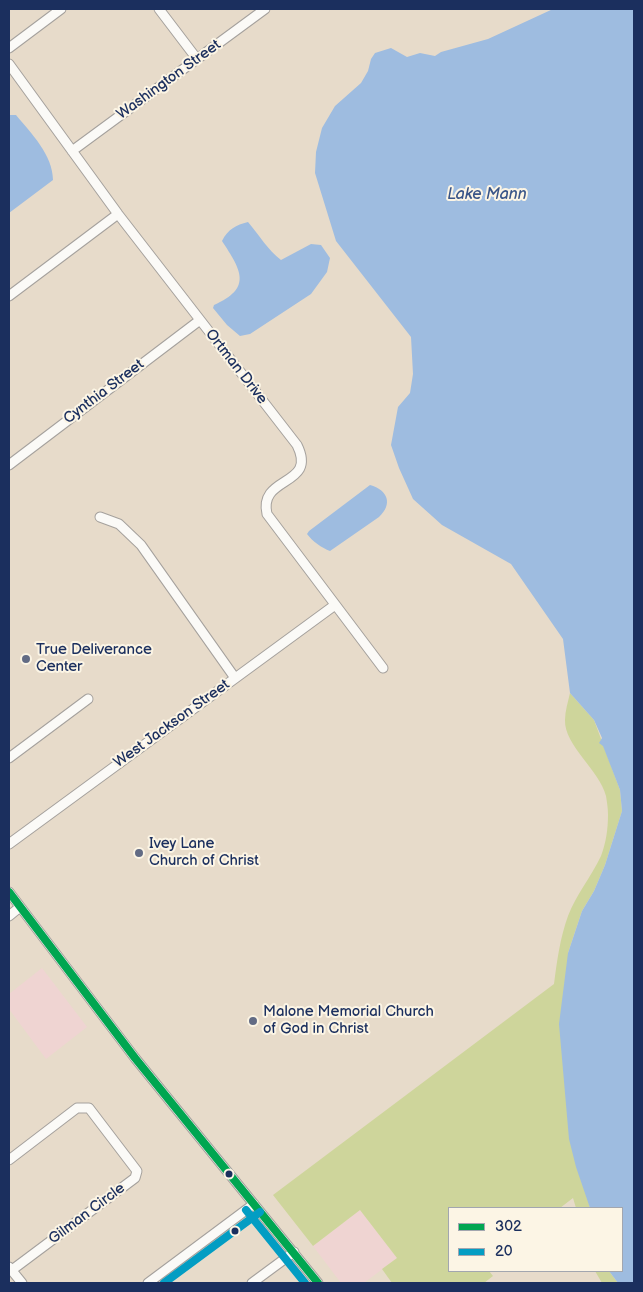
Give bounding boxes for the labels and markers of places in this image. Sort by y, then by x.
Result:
place label: True Deliverance Center [36,641,152,676]
marker: True Deliverance Center [20,653,32,665]
place label: Ivey Lane Church of Christ [149,835,259,870]
marker: Ivey Lane Church of Christ [133,847,145,859]
place label: Malone Memorial Church of God in Christ [263,1003,434,1038]
marker: Malone Memorial Church of God in Christ [247,1015,259,1027]
unlabelled marker [224,1169,234,1179]
unlabelled marker [230,1226,240,1236]

